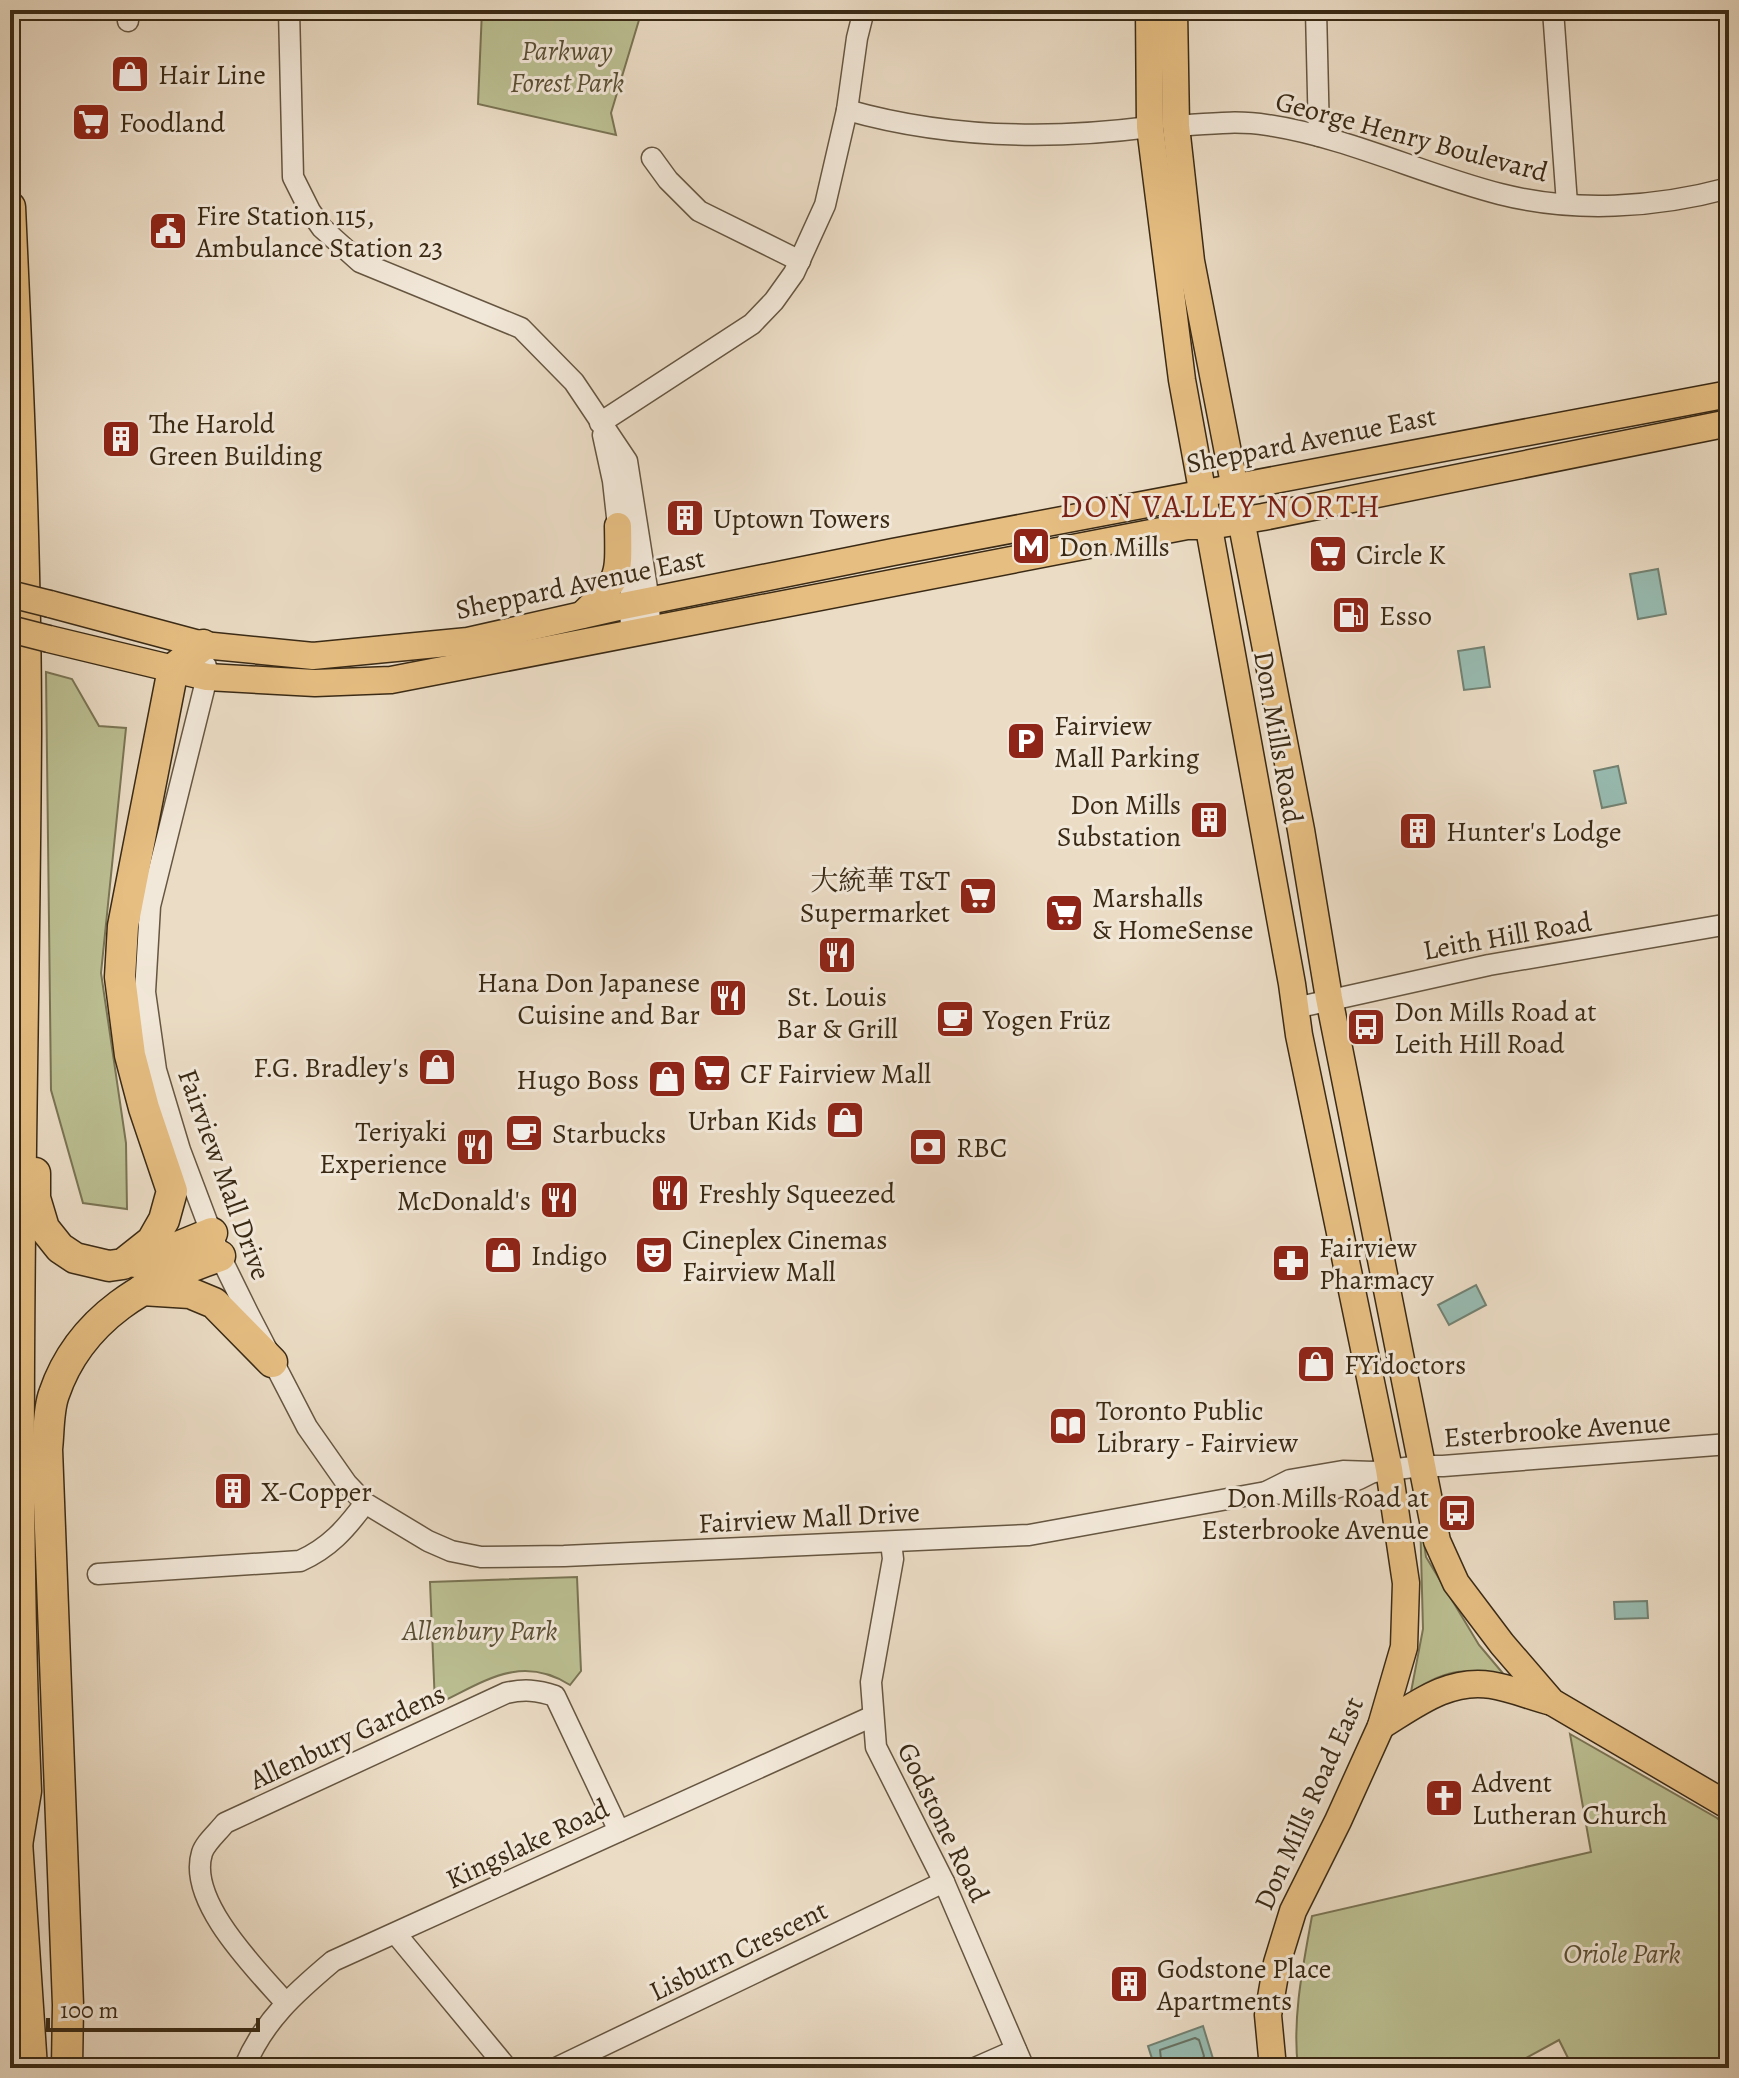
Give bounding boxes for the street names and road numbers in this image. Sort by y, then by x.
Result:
street label: George Henry Boulevard [1271,82,1553,192]
street label: Sheppard Avenue East [1183,397,1440,483]
street label: Sheppard Avenue East [452,539,708,629]
street label: Don Mills Road [1244,648,1312,827]
street label: Leith Hill Road [1420,902,1595,970]
street label: Fairview Mall Drive [168,1064,280,1285]
street label: Esterbrooke Avenue [1442,1403,1672,1457]
street label: Fairview Mall Drive [697,1493,921,1543]
street label: Allenbury Gardens [242,1675,452,1799]
street label: Don Mills Road East [1245,1691,1373,1916]
street label: Godstone Road [888,1736,999,1909]
street label: Kingslake Road [440,1789,616,1898]
street label: Lisburn Crescent [643,1891,834,2011]

